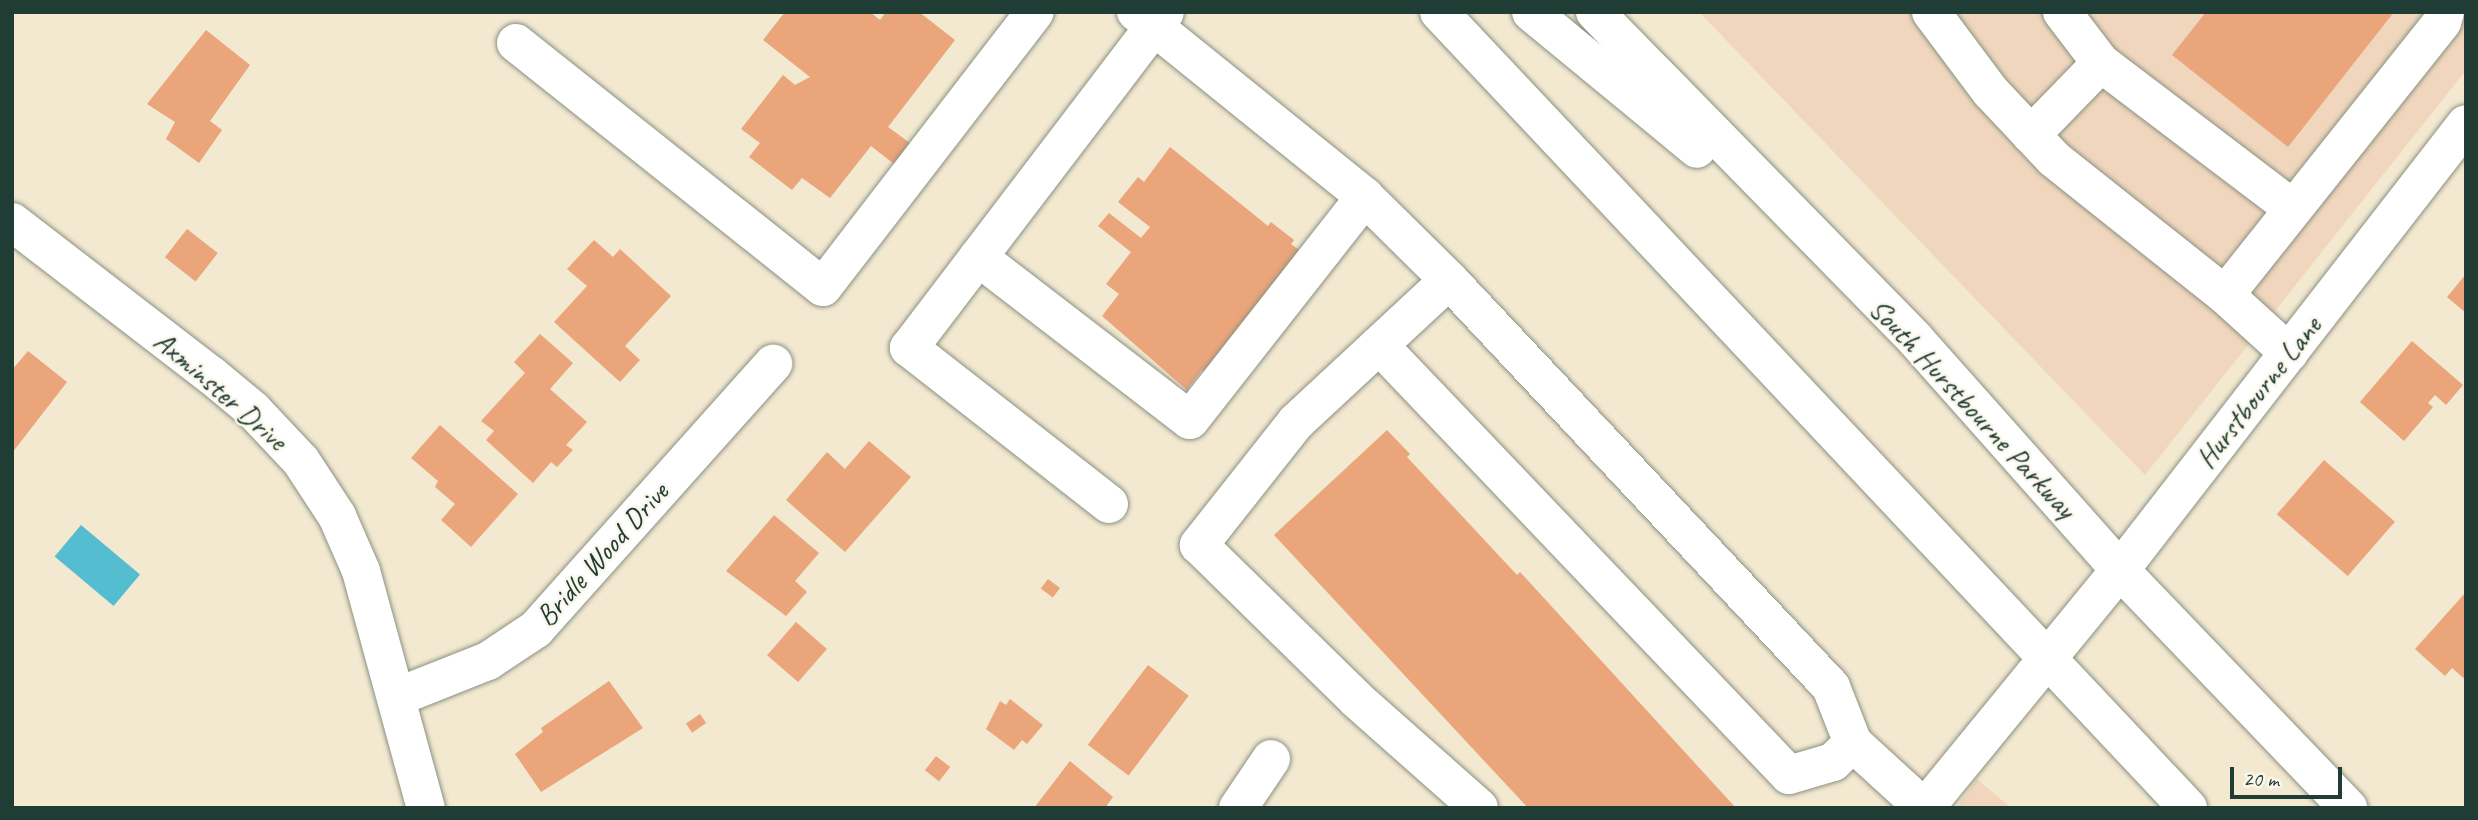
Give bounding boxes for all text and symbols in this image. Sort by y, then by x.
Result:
street label: South Hurstbourne Parkway [1862,291,2084,525]
street label: Hurstbourne Lane [2187,308,2329,476]
street label: Axminster Drive [147,322,295,458]
street label: Bridle Wood Drive [528,474,676,634]
scale bar [2233,754,2345,798]
text: 20 m [2243,766,2279,792]

